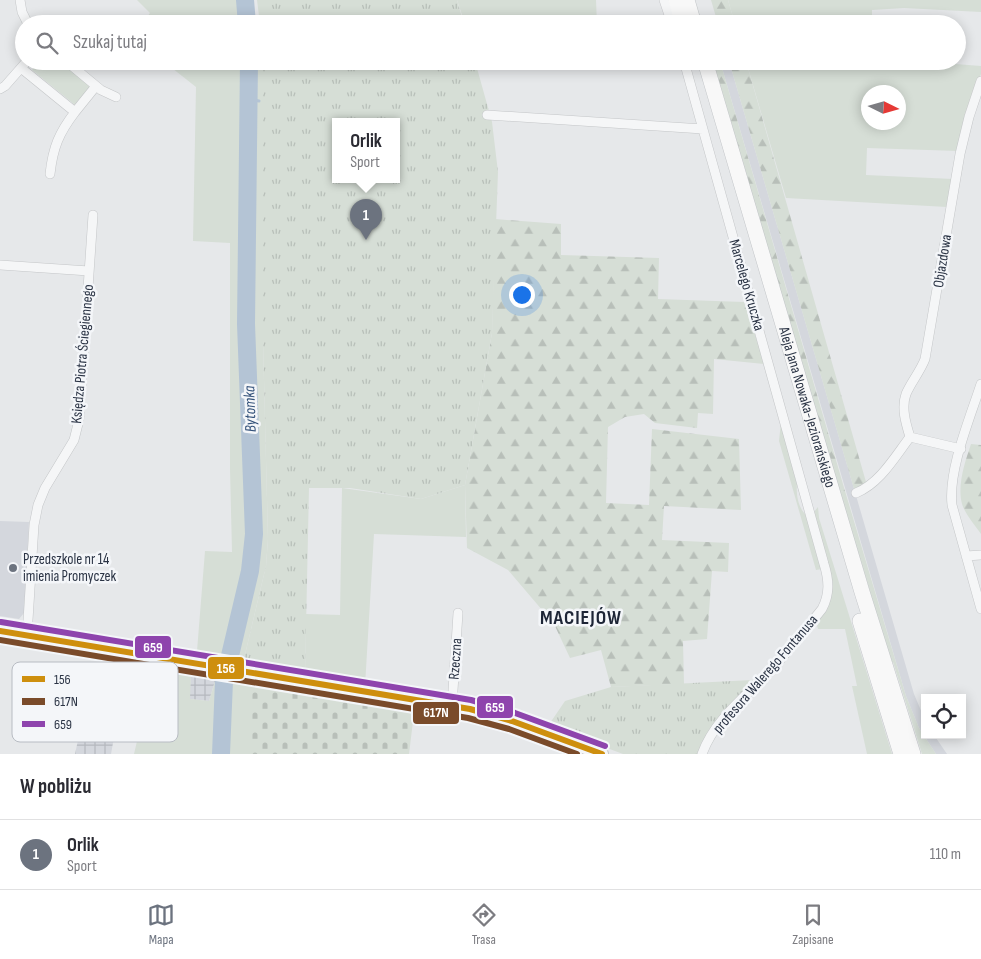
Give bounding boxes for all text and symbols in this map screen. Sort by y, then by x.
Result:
search box [15,15,966,70]
icon: search [33,29,61,57]
text: Szukaj tutaj [73,31,147,54]
north arrow [861,85,906,130]
popup [332,118,400,183]
text: Orlik [350,130,382,153]
text: Sport [350,153,380,172]
pin: 1 [350,199,382,240]
street label: Objazdowa [929,233,956,289]
street label: Marcelego Kruczka [724,237,769,333]
your location [509,282,535,308]
street label: Księdza Piotra Ściegiennego [67,284,98,425]
street label: Aleja Jana Nowaka-Jeziorańskiego [774,324,840,490]
water label: Bytomka [240,385,261,432]
place label: Przedszkole nr 14 imienia Promyczek [23,550,117,586]
marker: Przedszkole nr 14 imienia Promyczek [7,562,19,574]
district label: MACIEJÓW [540,606,622,630]
street label: profesora Walerego Fontanusa [709,611,822,738]
line badge: 659 [134,635,172,659]
street label: Rzeczna [445,637,466,680]
text: 659 [143,639,163,656]
line badge: 156 [207,656,245,680]
text: 156 [217,660,236,677]
legend [12,662,178,742]
text: 156 [54,671,71,688]
text: 617N [54,693,78,710]
map controls [921,694,966,739]
button: locate [921,694,966,739]
line badge: 659 [476,695,514,719]
text: 659 [485,699,505,716]
line badge: 617N [412,701,460,725]
text: 617N [423,704,449,721]
text: 659 [54,716,72,733]
text: W pobliżu [20,774,91,799]
text: Orlik [67,834,99,857]
text: 1 [33,845,39,864]
text: 110 m [930,845,961,864]
text: Sport [67,857,97,876]
tab: Mapa [147,901,175,948]
tab: Trasa [470,901,498,948]
tab: Zapisane [792,901,834,948]

